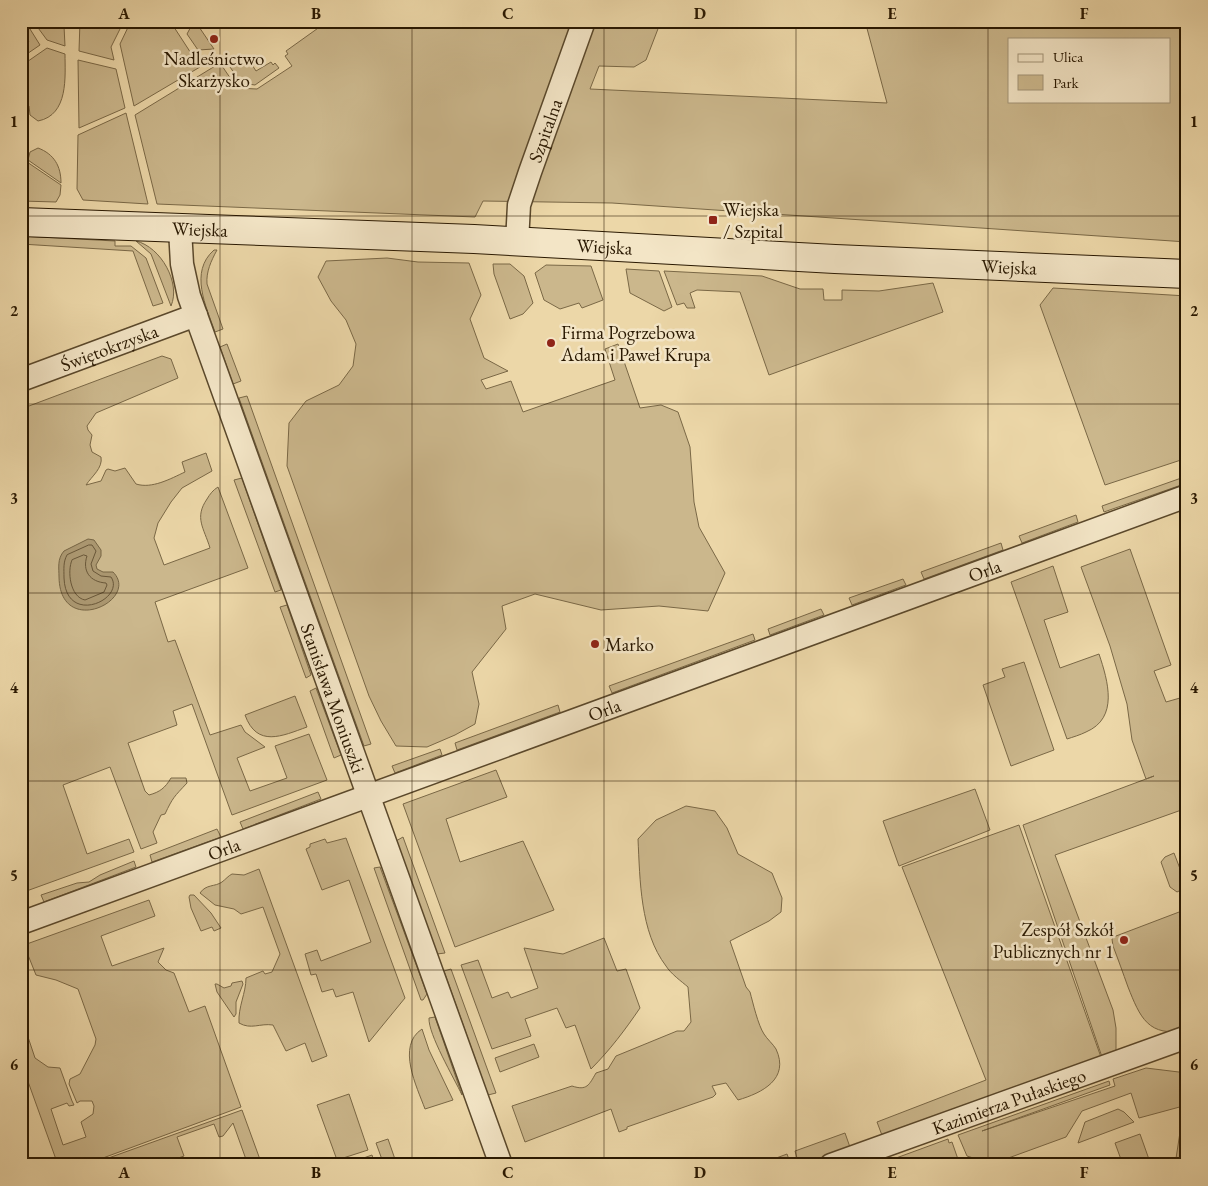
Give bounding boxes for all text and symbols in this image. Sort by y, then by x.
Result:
text: A [117,3,130,24]
text: B [311,3,321,24]
text: C [502,3,514,24]
text: D [694,3,706,24]
text: E [887,3,897,24]
text: F [1080,3,1089,24]
marker: Nadleśnictwo Skarżysko [208,33,220,45]
legend [1008,38,1170,102]
place label: Nadleśnictwo Skarżysko [164,46,264,93]
text: Ulica [1053,47,1083,66]
text: Park [1053,73,1080,92]
street label: Szpitalna [522,95,568,166]
text: 1 [10,111,18,132]
text: 1 [1190,111,1198,132]
place label: Wiejska / Szpital [723,197,783,244]
marker: Wiejska / Szpital [707,214,719,226]
street label: Wiejska [171,215,229,242]
street label: Wiejska [576,232,634,260]
street label: Wiejska [980,253,1038,280]
text: 2 [10,300,19,321]
text: 2 [1190,300,1199,321]
street label: Świętokrzyska [57,318,162,377]
place label: Firma Pogrzebowa Adam i Paweł Krupa [560,320,711,367]
marker: Firma Pogrzebowa Adam i Paweł Krupa [545,337,557,349]
text: 3 [10,488,18,509]
text: 3 [1190,488,1198,509]
street label: Orla [965,553,1005,588]
street label: Stanisława Moniuszki [295,620,372,777]
place label: Marko [605,632,654,657]
marker: Marko [589,638,601,650]
text: 4 [10,677,19,698]
text: 4 [1190,677,1199,698]
street label: Orla [584,692,624,727]
street label: Orla [204,831,244,866]
text: 5 [10,865,18,886]
text: 5 [1190,865,1198,886]
place label: Zespół Szkół Publicznych nr 1 [993,917,1114,964]
marker: Zespół Szkół Publicznych nr 1 [1118,934,1130,946]
text: 6 [10,1054,19,1075]
text: 6 [1190,1054,1199,1075]
street label: Kazimierza Pułaskiego [928,1062,1089,1140]
text: A [117,1162,130,1183]
text: B [311,1162,321,1183]
text: C [502,1162,514,1183]
text: D [694,1162,706,1183]
text: E [887,1162,897,1183]
text: F [1080,1162,1089,1183]

